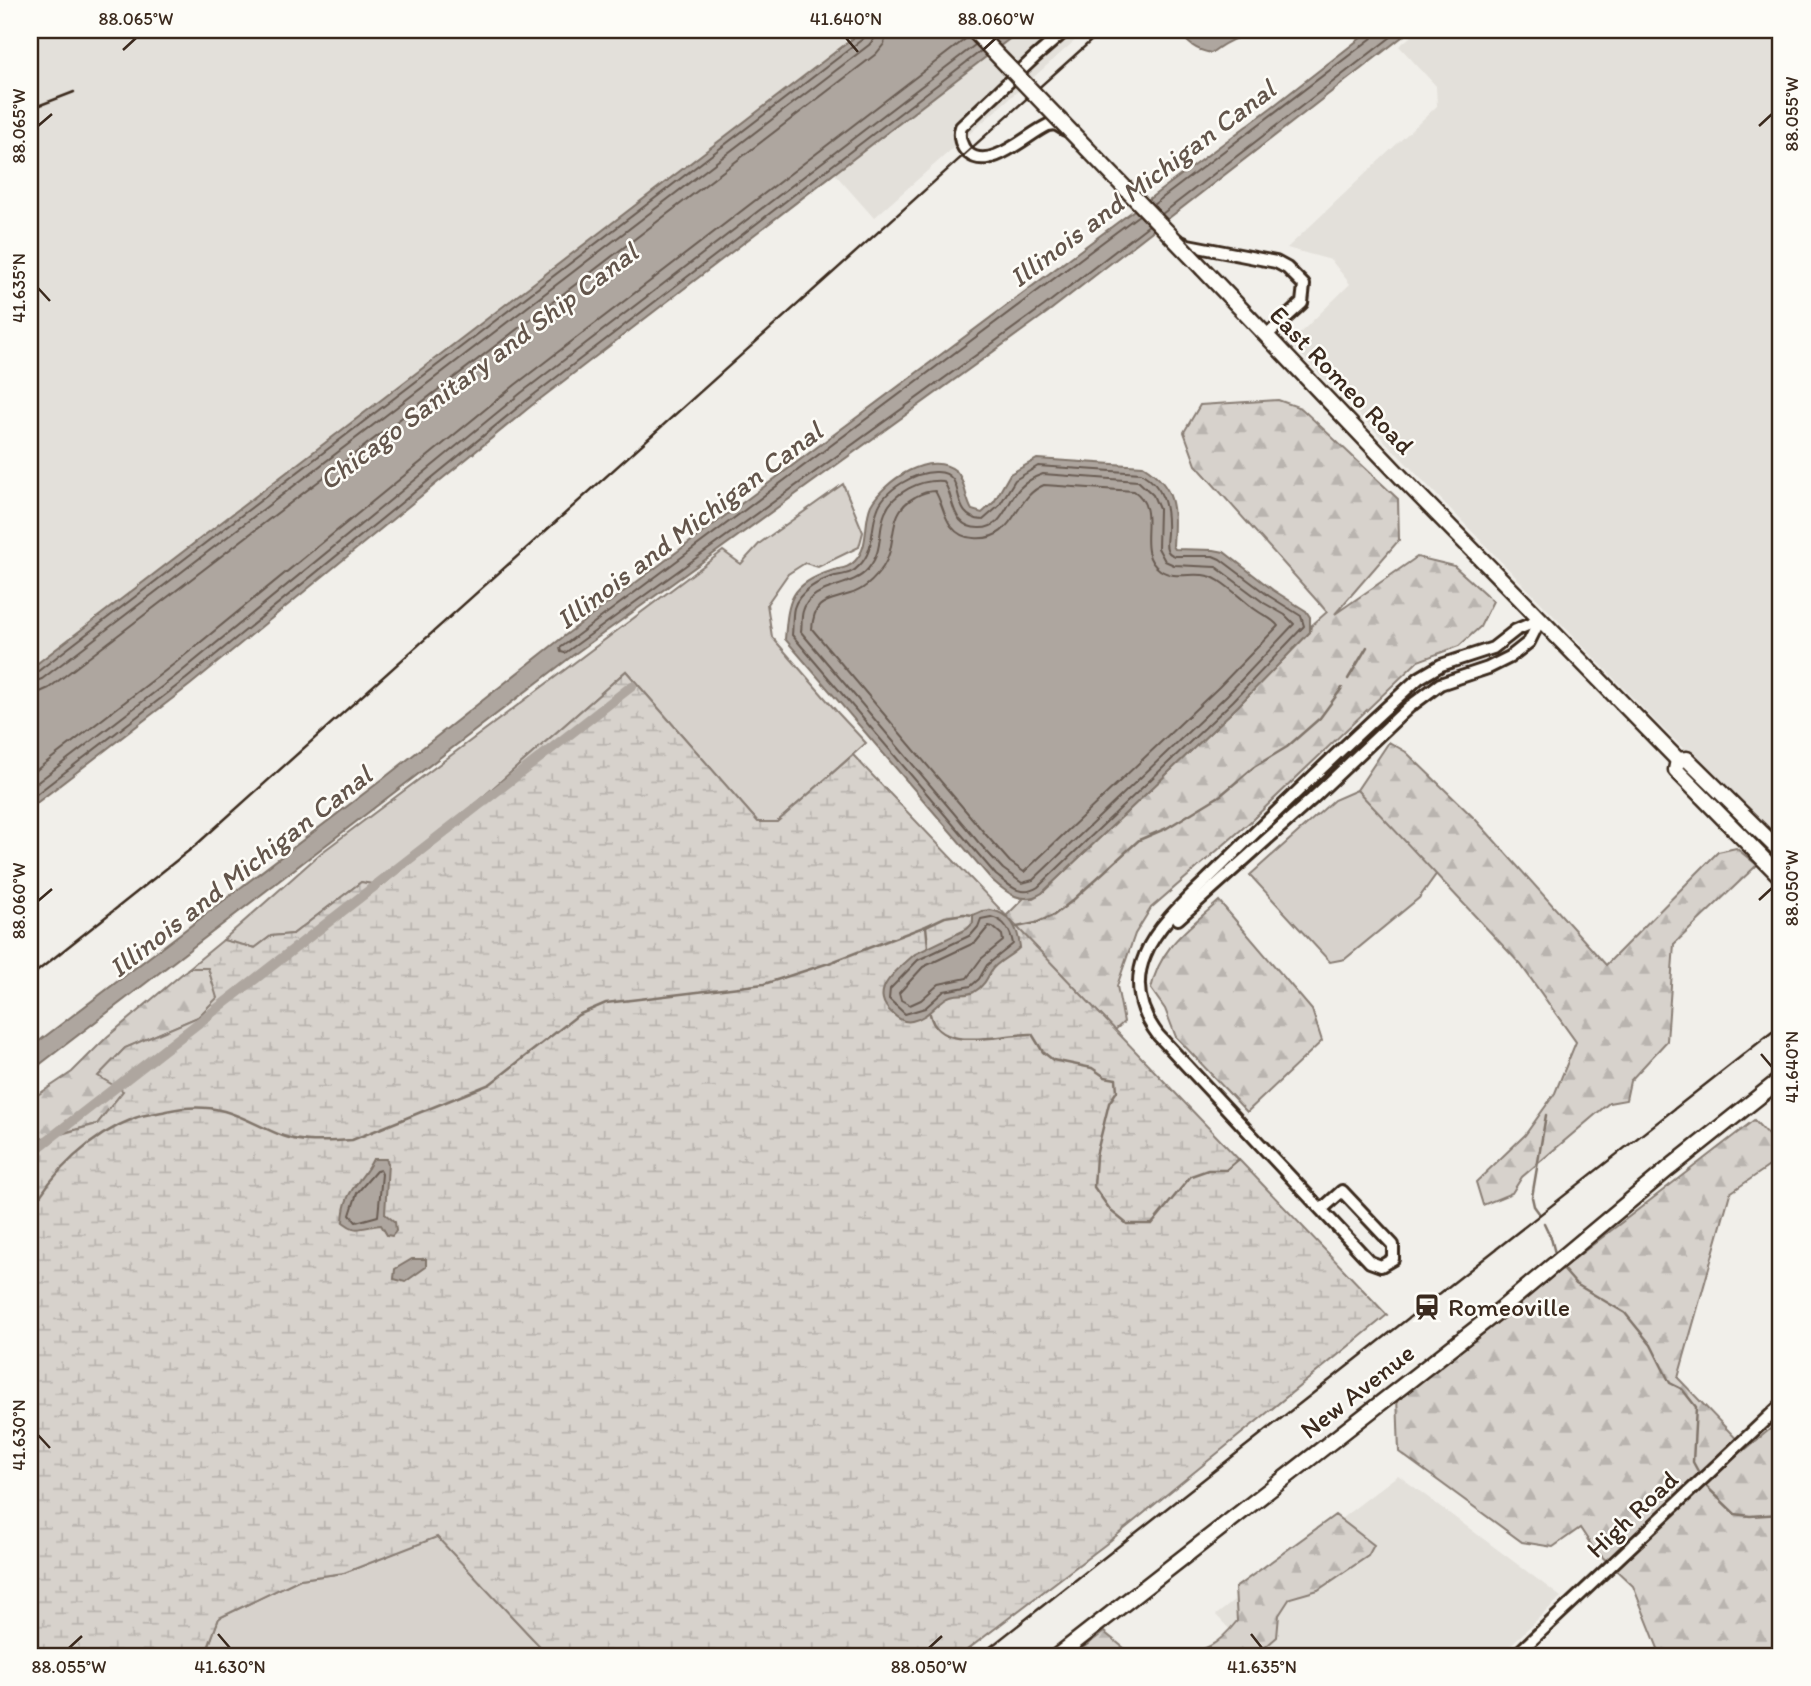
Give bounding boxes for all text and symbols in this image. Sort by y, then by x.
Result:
text: 88.065°W [99,8,173,30]
text: 41.640°N [810,8,882,30]
text: 88.060°W [958,8,1034,30]
water label: Illinois and Michigan Canal [1002,71,1283,294]
text: 88.055°W [1781,77,1803,151]
text: 88.065°W [8,89,30,163]
water label: Chicago Sanitary and Ship Canal [312,234,646,497]
text: 41.635°N [8,253,30,323]
street label: East Romeo Road [1263,299,1422,462]
water label: Illinois and Michigan Canal [549,413,830,636]
water label: Illinois and Michigan Canal [102,756,380,984]
text: 88.050°W [1781,850,1803,926]
text: 88.060°W [8,863,30,939]
text: 41.640°N [1781,1031,1803,1103]
place label: Romeoville [1448,1291,1570,1323]
station icon: Romeoville [1412,1292,1442,1322]
street label: New Avenue [1294,1336,1420,1446]
text: 41.630°N [8,1399,30,1471]
street label: High Road [1579,1463,1685,1565]
text: 88.055°W [32,1656,106,1678]
text: 41.630°N [194,1656,266,1678]
text: 88.050°W [891,1656,967,1678]
text: 41.635°N [1227,1656,1297,1678]

